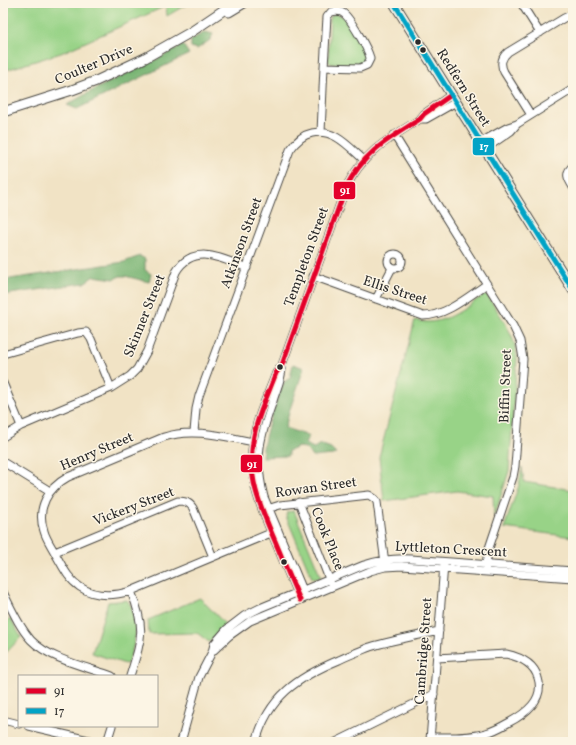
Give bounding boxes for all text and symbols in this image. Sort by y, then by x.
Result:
unlabelled marker [413,37,423,47]
street label: Coulter Drive [52,40,136,90]
unlabelled marker [418,45,428,55]
street label: Redfern Street [431,45,495,131]
line badge: 17 [472,137,495,156]
text: 17 [479,140,489,155]
line badge: 91 [333,181,356,200]
text: 91 [340,184,350,199]
street label: Atkinson Street [217,195,267,291]
street label: Templeton Street [280,204,334,310]
street label: Skinner Street [120,271,170,360]
street label: Ellis Street [360,272,430,310]
street label: Biffin Street [495,349,517,423]
unlabelled marker [275,362,285,372]
street label: Henry Street [57,428,137,476]
line badge: 91 [240,454,263,473]
text: 91 [247,458,257,473]
street label: Rowan Street [274,473,358,503]
street label: Vickery Street [91,483,177,531]
street label: Cook Place [306,505,348,574]
street label: Lyttleton Crescent [395,538,508,562]
unlabelled marker [279,557,289,567]
street label: Cambridge Street [411,597,437,705]
legend [18,675,158,727]
text: 91 [54,684,65,700]
text: 17 [54,704,65,720]

